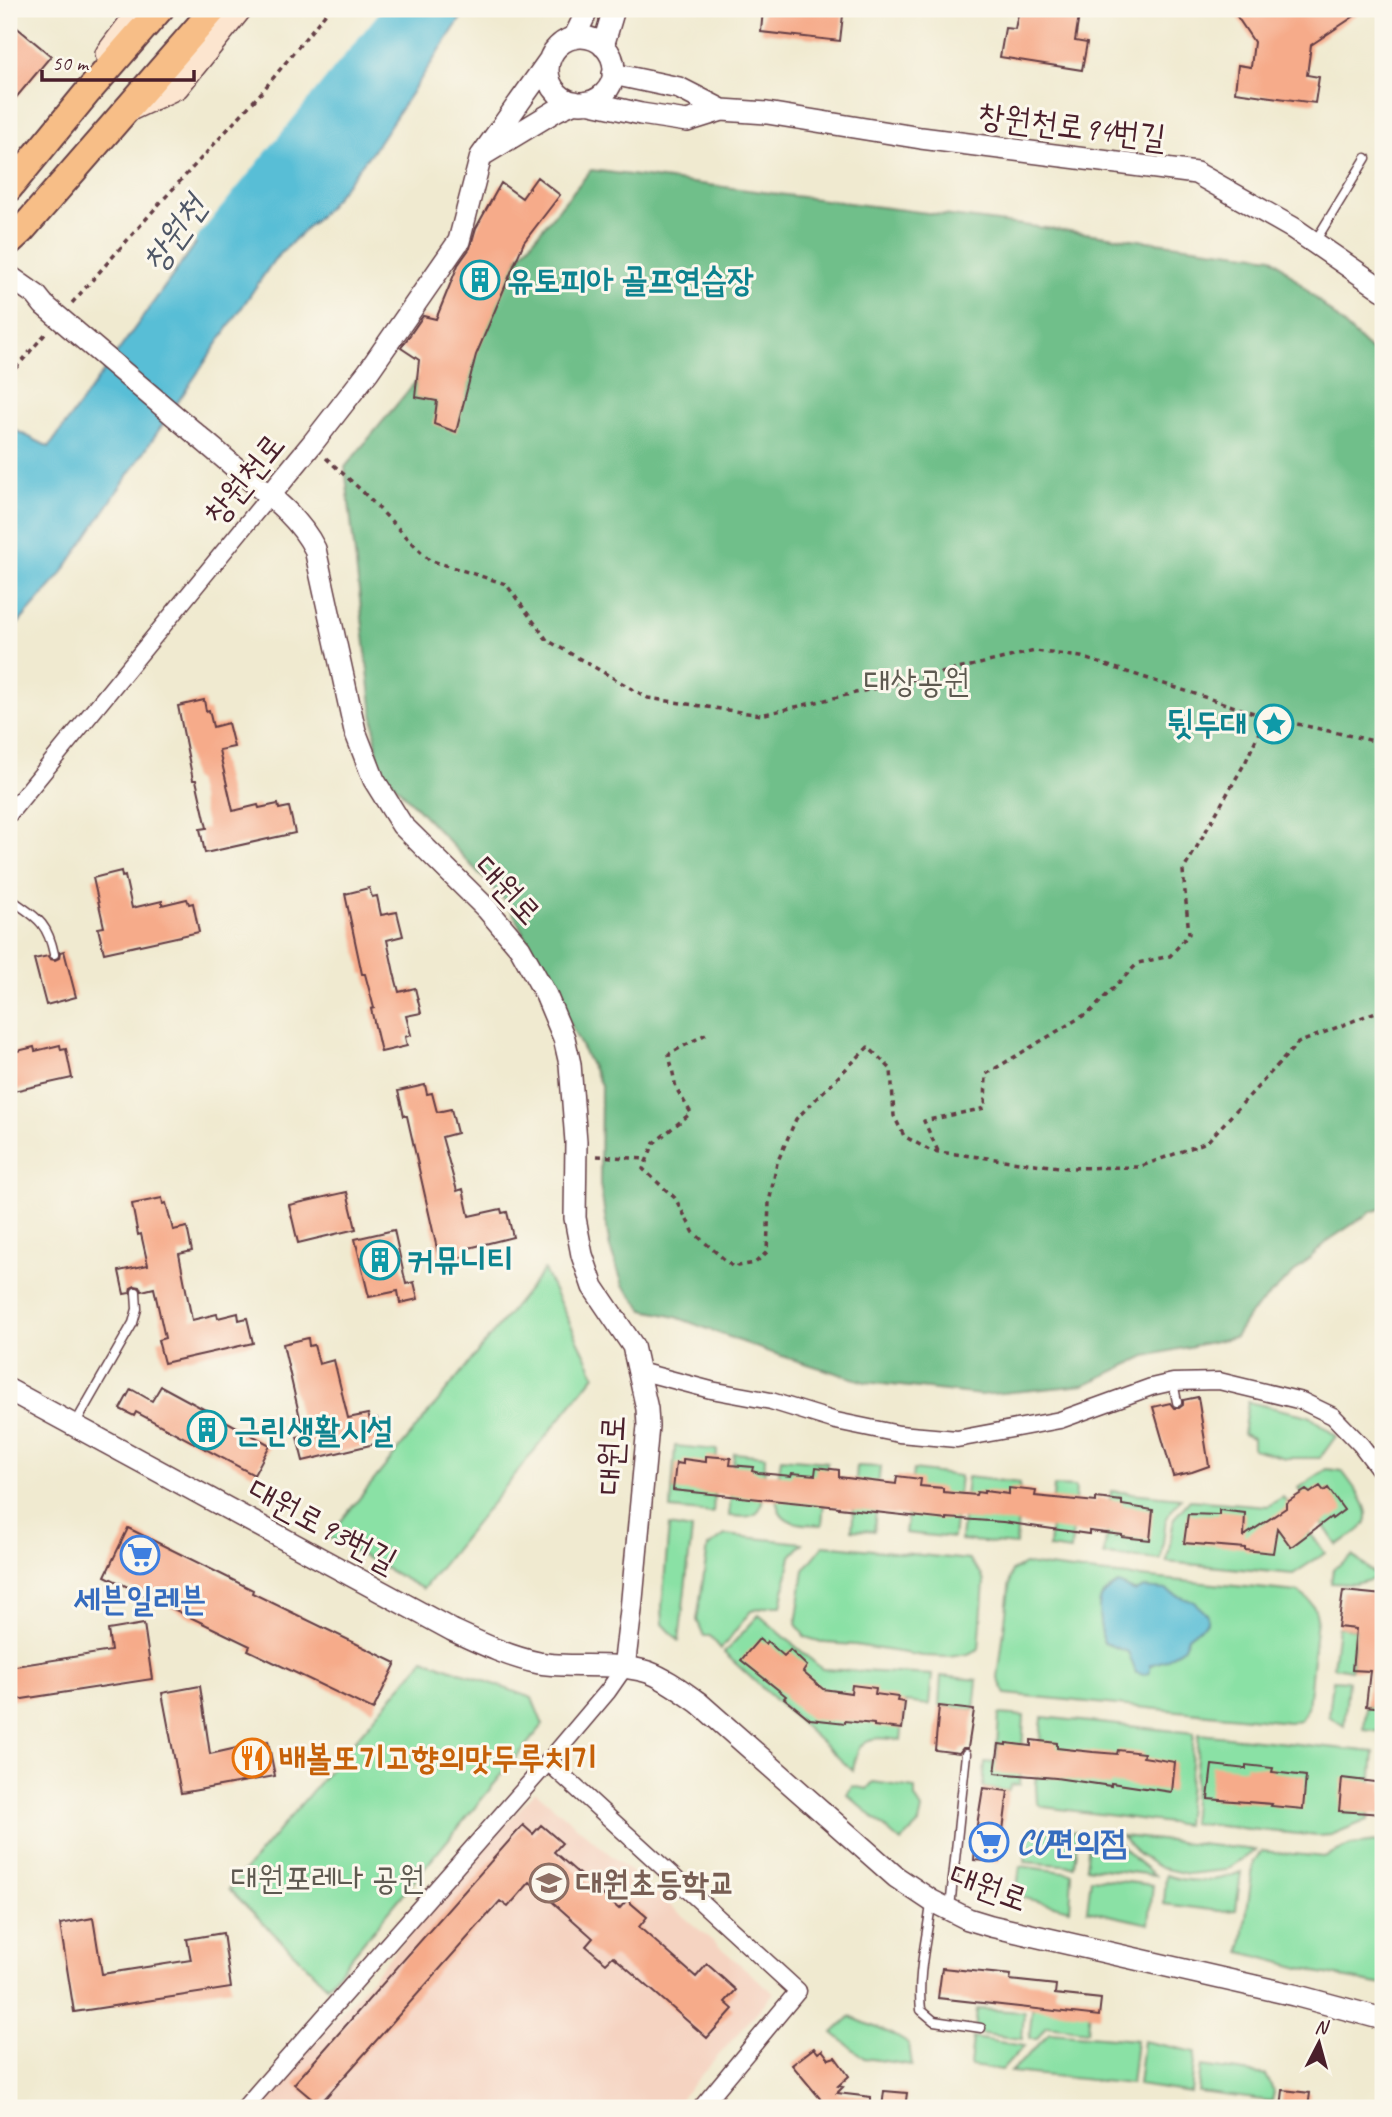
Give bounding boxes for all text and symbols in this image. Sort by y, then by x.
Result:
scale bar [42,38,194,82]
text: 50 m [52,50,90,76]
street label: 창원천로94번길 [976,94,1168,158]
water label: 창원천 [131,183,219,282]
building icon: 유토피아 골프연습장 [459,259,501,301]
place label: 유토피아 골프연습장 [507,259,754,301]
street label: 창원천로 [194,425,294,533]
park label: 대상공원 [864,660,970,702]
place label: 뒷두대 [1167,703,1247,745]
place icon: 뒷두대 [1253,703,1295,745]
street label: 대원로 [465,847,551,933]
building icon: 커뮤니티 [359,1239,401,1281]
place label: 커뮤니티 [407,1239,513,1281]
building icon: 근린생활시설 [186,1409,228,1451]
place label: 근린생활시설 [234,1409,394,1451]
street label: 대원로 [588,1414,634,1496]
street label: 대원로93번길 [241,1468,405,1582]
supermarket icon: 세븐일레븐 [119,1534,161,1576]
place label: 세븐일레븐 [74,1578,206,1620]
restaurant icon: 배볼또기고향의맛두루치기 [231,1737,273,1779]
place label: 배볼또기고향의맛두루치기 [279,1737,598,1779]
supermarket icon: CU편의점 [968,1821,1010,1863]
place label: CU편의점 [1016,1821,1127,1863]
street label: 대원로 [944,1854,1034,1920]
park label: 대원포레나 공원 [231,1857,425,1899]
school or university icon: 대원초등학교 [528,1862,570,1904]
place label: 대원초등학교 [576,1862,735,1904]
north arrow [1284,2008,1354,2078]
text: N [1314,2015,1331,2040]

